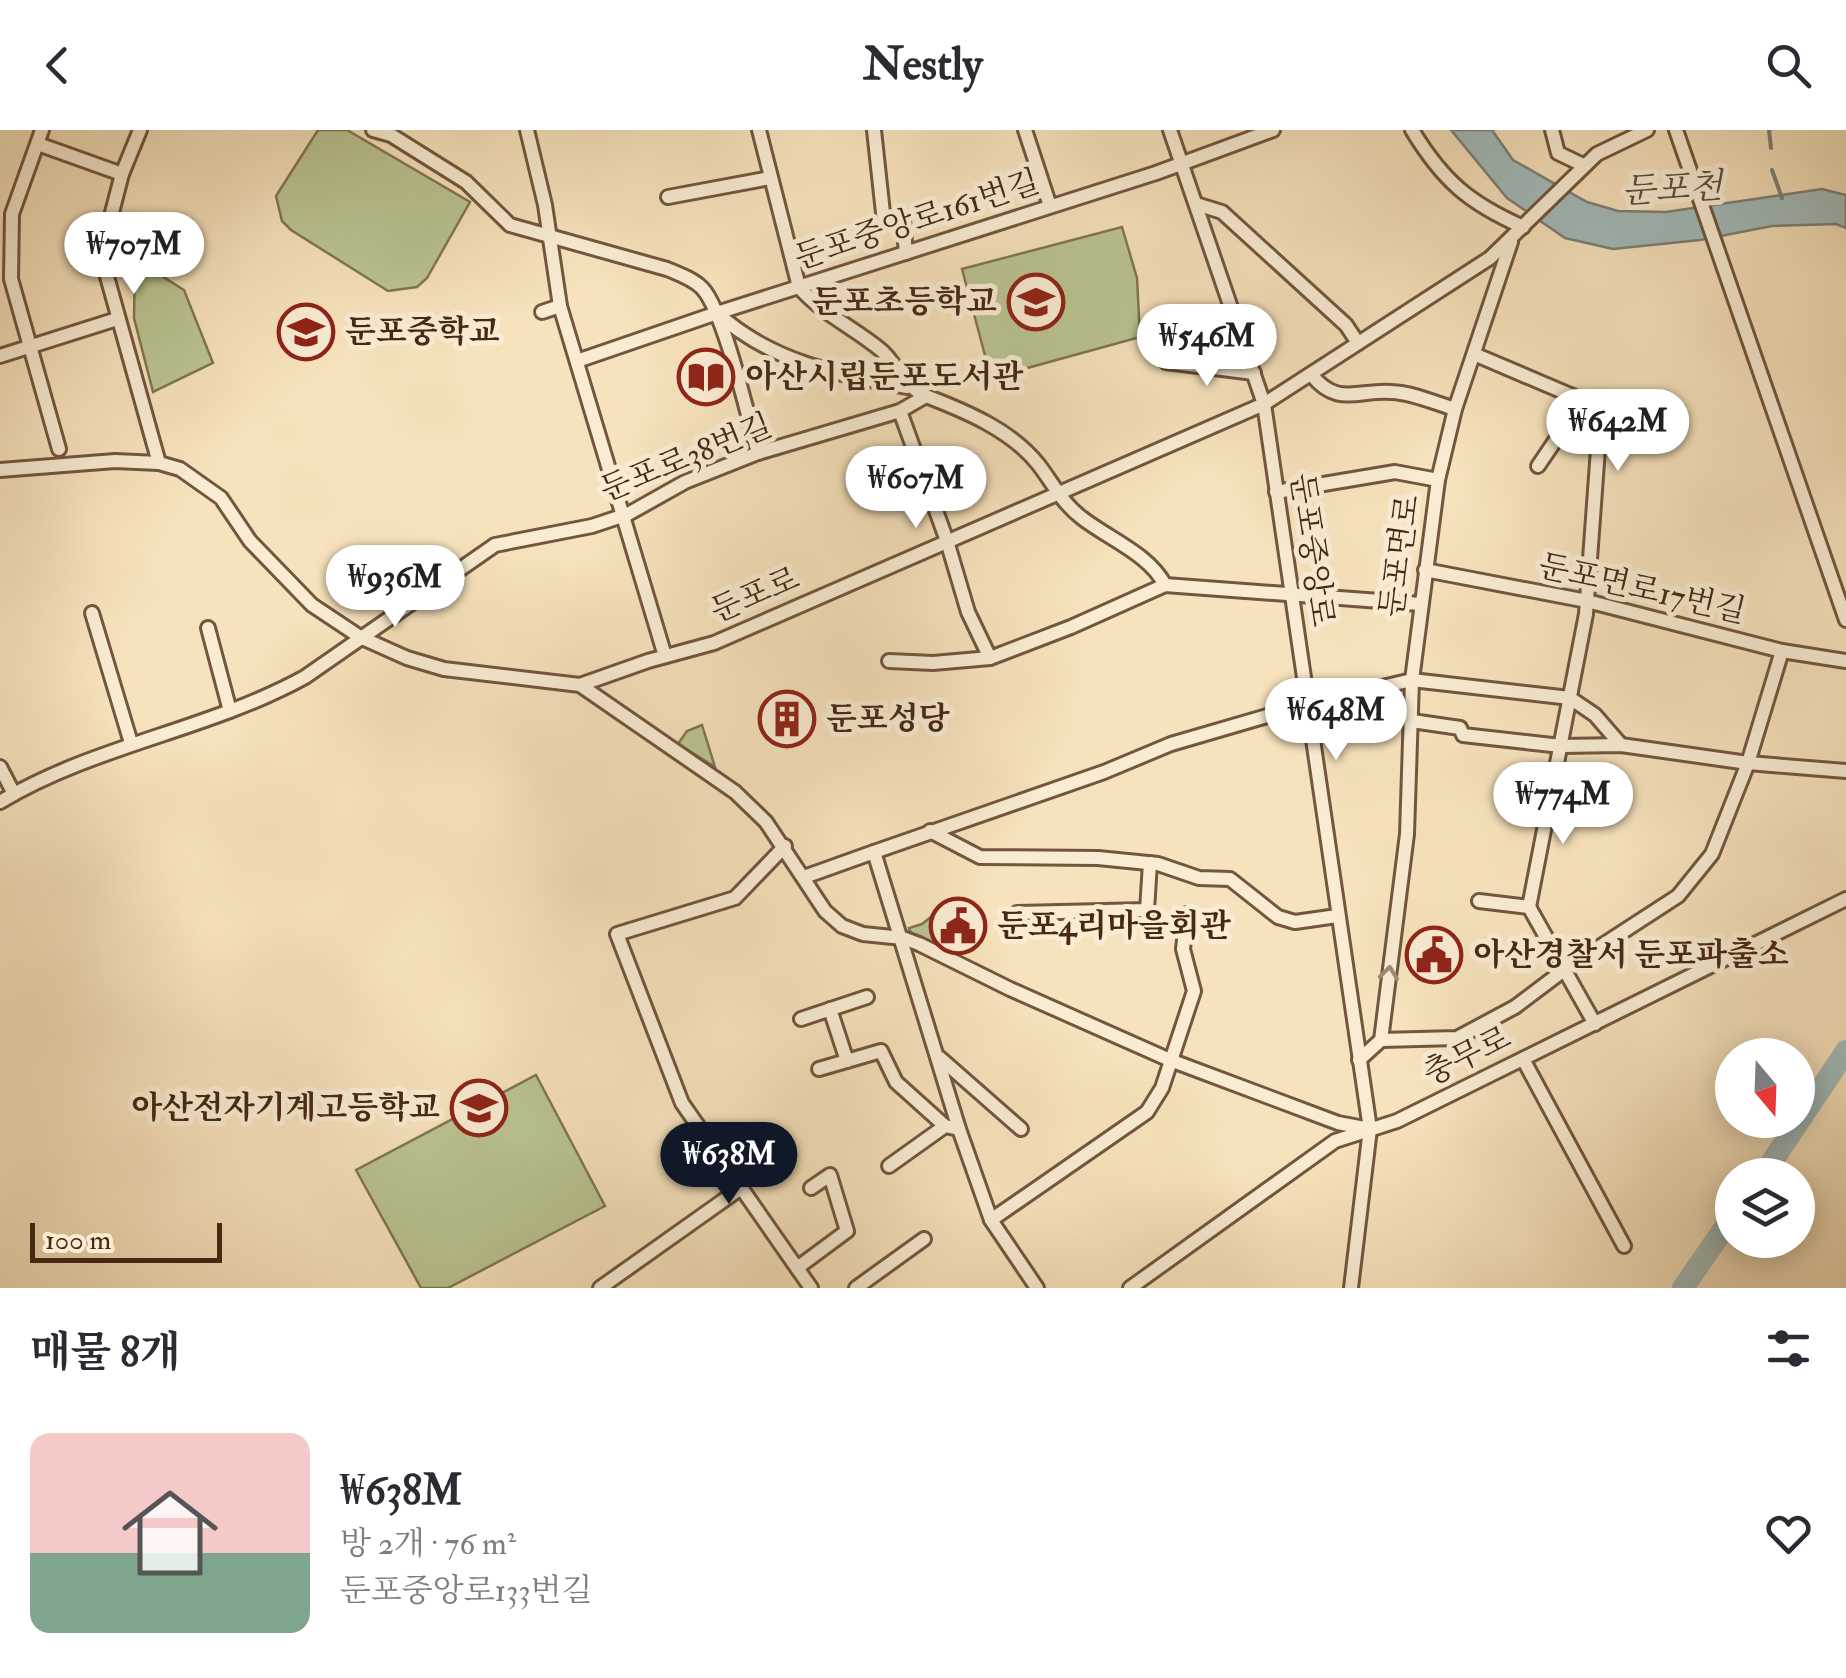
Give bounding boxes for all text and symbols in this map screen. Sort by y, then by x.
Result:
text: Nestly [863,37,983,93]
icon: back [30,38,85,93]
icon: search [1761,38,1816,93]
street label: 둔포중앙로161번길 [790,162,1044,278]
water label: 둔포천 [1620,164,1726,214]
pin: ₩707M [64,212,204,297]
text: ₩707M [86,224,182,264]
school or university icon: 둔포초등학교 [1006,272,1066,332]
place label: 둔포초등학교 [812,282,997,322]
school or university icon: 둔포중학교 [276,302,336,362]
pin: ₩546M [1137,304,1277,389]
place label: 둔포중학교 [345,312,500,352]
text: ₩546M [1159,316,1255,356]
library icon: 아산시립둔포도서관 [676,347,736,407]
place label: 아산시립둔포도서관 [745,357,1024,397]
pin: ₩642M [1548,389,1688,474]
text: ₩642M [1568,401,1668,441]
street label: 둔포로38번길 [594,405,778,511]
pin: ₩607M [846,446,986,531]
text: ₩607M [867,458,965,498]
street label: 둔포중앙로 [1281,471,1343,629]
street label: 둔포면로 [1372,492,1428,620]
pin: ₩936M [325,545,465,630]
street label: 둔포면로17번길 [1534,546,1750,632]
text: ₩936M [348,557,442,597]
street label: 둔포로 [704,558,806,632]
pin: ₩648M [1266,678,1406,763]
building icon: 둔포성당 [757,689,817,749]
text: ₩648M [1287,690,1385,730]
place label: 둔포성당 [826,699,950,739]
pin: ₩774M [1493,762,1633,847]
text: ₩774M [1515,774,1611,814]
public building icon: 둔포4리마을회관 [928,896,988,956]
place label: 둔포4리마을회관 [997,906,1232,946]
public building icon: 아산경찰서 둔포파출소 [1404,925,1464,985]
place label: 아산경찰서 둔포파출소 [1473,935,1789,975]
one-way arrow [1378,964,1399,981]
street label: 충무로 [1417,1018,1518,1094]
north arrow [1715,1038,1815,1138]
map controls [1715,1038,1815,1258]
school or university icon: 아산전자기계고등학교 [449,1078,509,1138]
place label: 아산전자기계고등학교 [131,1088,440,1128]
pin: ₩638M [659,1122,799,1207]
text: ₩638M [682,1134,776,1174]
button: layers [1715,1158,1815,1258]
scale bar [30,1218,222,1262]
text: 100 m [45,1223,111,1258]
icon: filters [1761,1321,1816,1376]
text: 매물 8개 [30,1327,180,1379]
text: ₩638M [340,1465,462,1517]
icon: home [110,1473,230,1593]
icon: heart [1761,1506,1816,1561]
text: 방 2개 · 76 m² [340,1524,516,1564]
text: 둔포중앙로133번길 [340,1571,592,1611]

